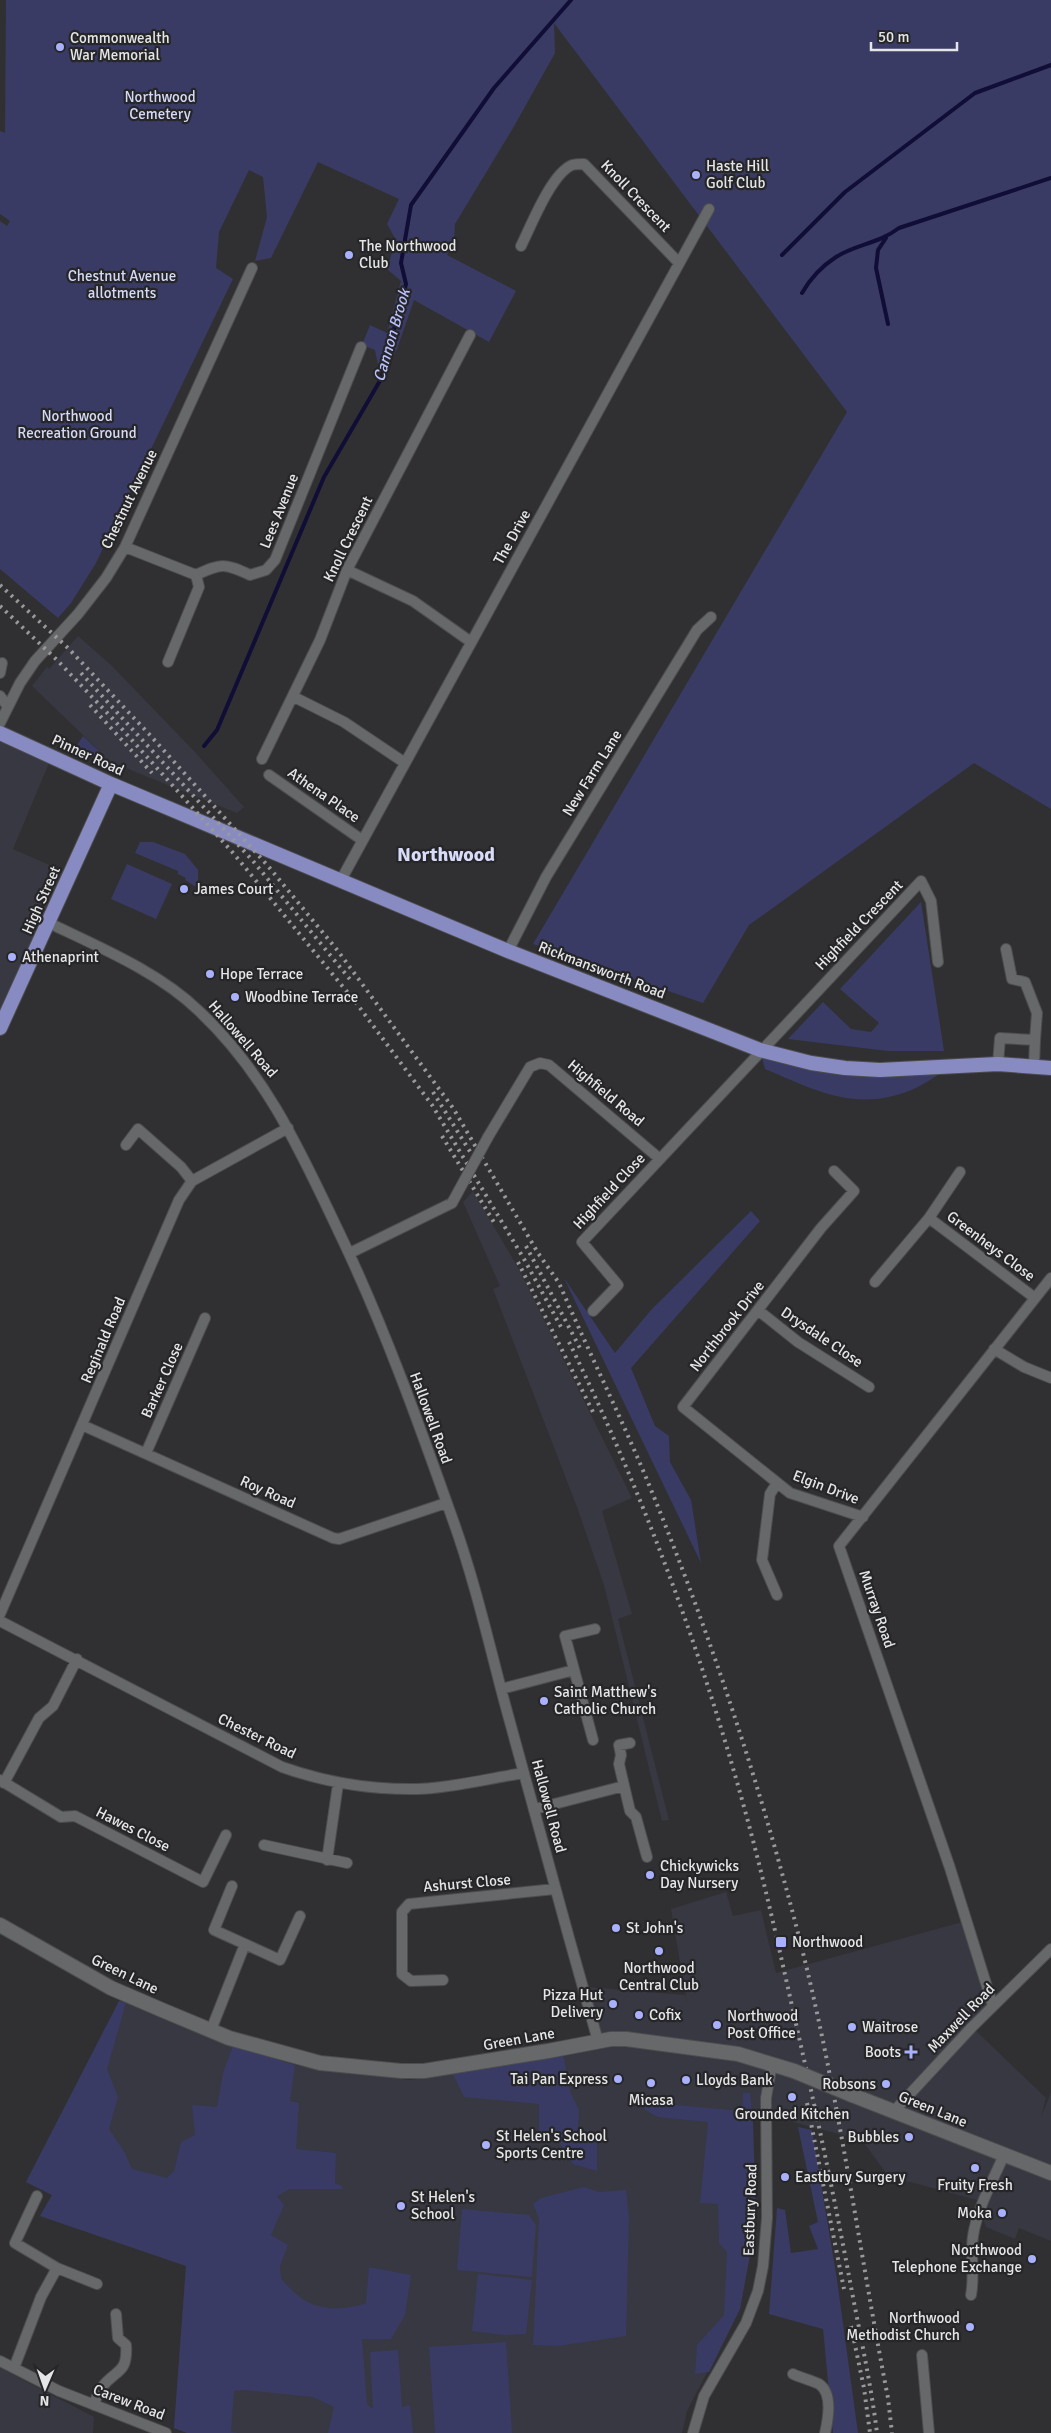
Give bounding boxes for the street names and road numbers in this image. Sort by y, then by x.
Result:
street label: Knoll Crescent [597,156,675,236]
street label: Chestnut Avenue [97,446,161,552]
street label: Lees Avenue [256,471,302,551]
street label: Knoll Crescent [319,493,377,585]
street label: The Drive [490,506,534,568]
street label: New Farm Lane [558,727,626,819]
street label: Pinner Road [49,730,127,780]
street label: Athena Place [284,764,364,826]
street label: High Street [18,863,64,937]
street label: Highfield Crescent [811,876,907,974]
street label: Rickmansworth Road [536,937,668,1003]
street label: Hallowell Road [205,997,281,1081]
street label: Highfield Road [564,1056,648,1130]
street label: Highfield Close [569,1149,649,1233]
street label: Greenheys Close [943,1207,1039,1285]
street label: Northbrook Drive [686,1277,768,1375]
street label: Reginald Road [77,1294,129,1386]
street label: Drysdale Close [778,1303,866,1371]
street label: Barker Close [137,1339,187,1421]
street label: Hallowell Road [406,1370,456,1466]
street label: Elgin Drive [790,1466,862,1508]
street label: Roy Road [237,1472,299,1512]
street label: Murray Road [855,1568,899,1650]
street label: Chester Road [215,1709,299,1763]
street label: Hallowell Road [528,1757,570,1855]
street label: Hawes Close [93,1803,173,1855]
street label: Ashurst Close [422,1870,512,1896]
street label: Green Lane [89,1950,161,1998]
street label: Maxwell Road [924,1980,998,2056]
street label: Green Lane [482,2024,556,2054]
street label: Green Lane [896,2087,970,2131]
street label: Eastbury Road [739,2164,761,2256]
street label: Carew Road [91,2380,167,2424]

